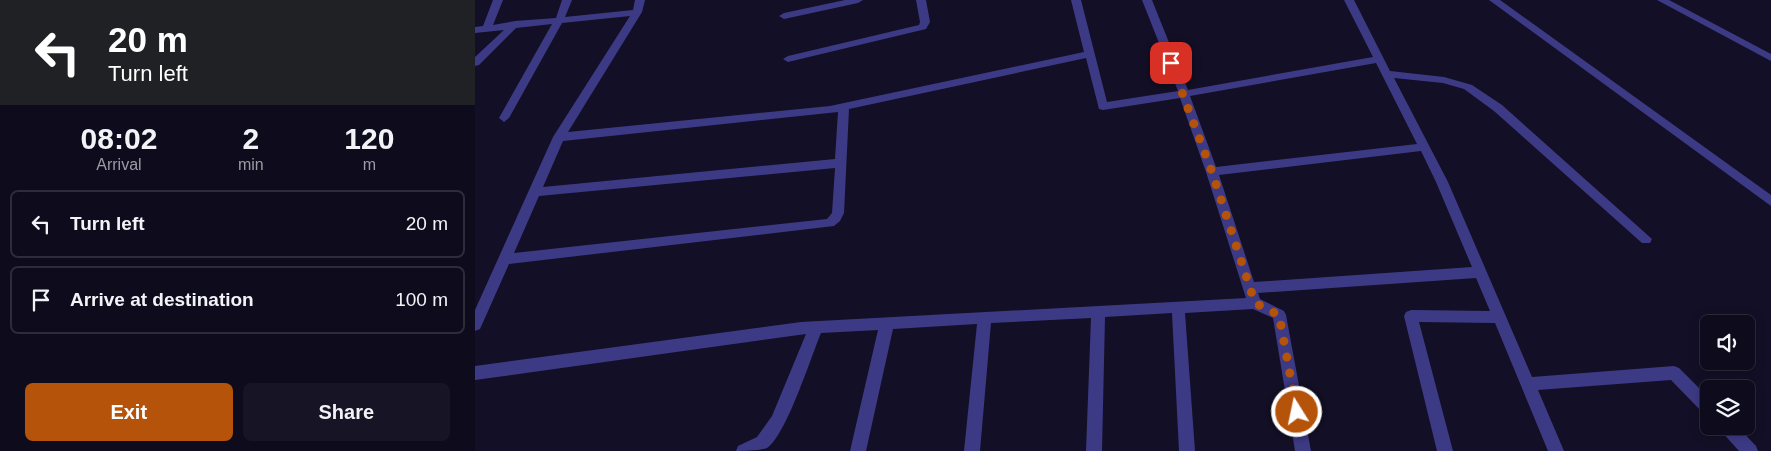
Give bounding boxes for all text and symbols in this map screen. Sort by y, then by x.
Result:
icon: left [25,20,90,85]
text: 20 m [108,20,188,59]
pin [1150,42,1192,84]
icon: arrive [1157,49,1185,77]
text: Turn left [108,61,188,86]
text: 08:02 [81,122,157,155]
text: 2 [242,122,259,155]
text: 120 [344,122,394,155]
text: Arrival [96,156,142,173]
text: min [238,156,264,173]
text: m [363,156,376,173]
icon: left [27,210,55,238]
text: Turn left [70,213,145,234]
text: 20 m [406,213,448,234]
icon: arrive [27,286,55,314]
text: Arrive at destination [70,289,254,310]
text: 100 m [395,289,448,310]
map controls [1700,315,1755,435]
button: sound [1700,315,1755,370]
button: layers [1700,380,1755,435]
button: Exit [25,383,233,441]
button: Share [243,383,450,441]
position arrow [1270,385,1322,437]

